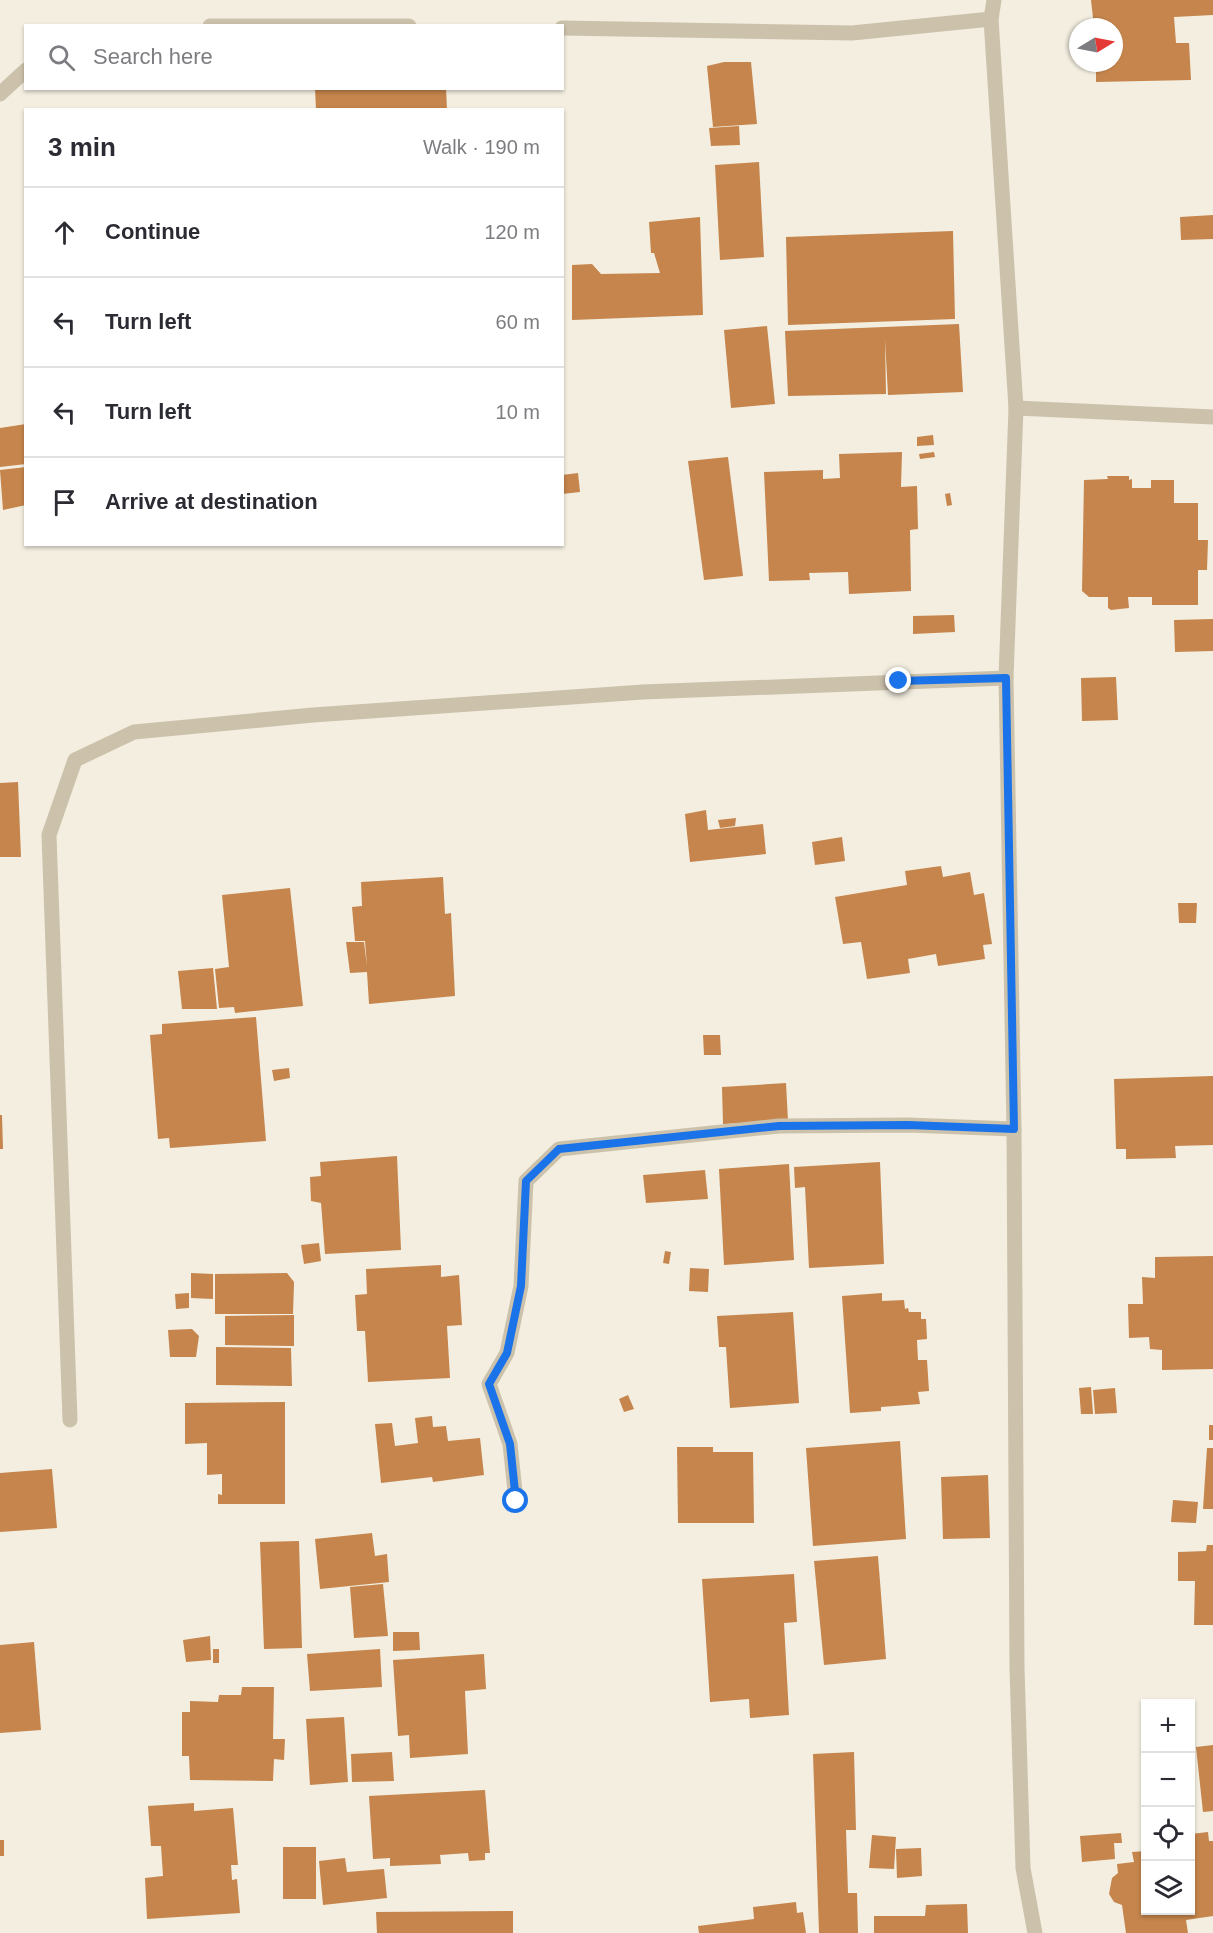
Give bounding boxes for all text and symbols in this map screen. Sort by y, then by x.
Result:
north arrow [1069,18,1123,72]
search box [24,24,564,90]
icon: search [45,41,78,74]
text: Search here [93,44,213,69]
text: 3 min [48,132,116,162]
text: Walk · 190 m [423,136,540,158]
icon: ahead [48,216,81,249]
text: Continue [105,219,200,244]
text: 120 m [484,221,540,243]
icon: left [48,306,81,339]
text: Turn left [105,309,191,334]
text: 60 m [496,311,540,333]
icon: left [48,396,81,429]
text: Turn left [105,399,191,424]
text: 10 m [496,401,540,423]
icon: arrive [48,486,81,519]
text: Arrive at destination [105,489,318,514]
route end [885,667,911,693]
route start [502,1487,528,1513]
map controls [1141,1699,1195,1915]
button: + [1141,1699,1195,1753]
button: − [1141,1753,1195,1807]
button: locate [1141,1807,1195,1861]
button: layers [1141,1861,1195,1915]

